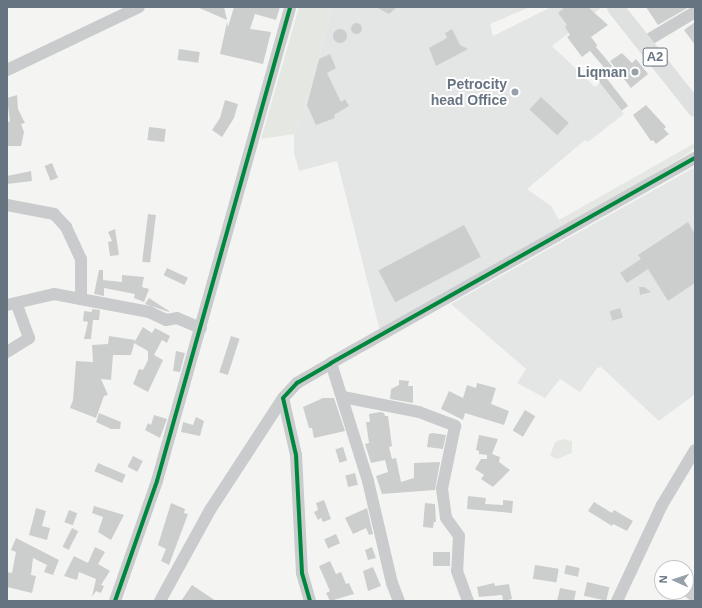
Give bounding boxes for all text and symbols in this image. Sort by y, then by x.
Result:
road number: A2 [642,46,668,68]
place label: Liqman [577,64,627,80]
marker: Liqman [630,67,640,77]
place label: Petrocity head Office [431,76,507,108]
marker: Petrocity head Office [510,87,520,97]
north arrow [654,560,694,600]
text: N [657,575,669,584]

